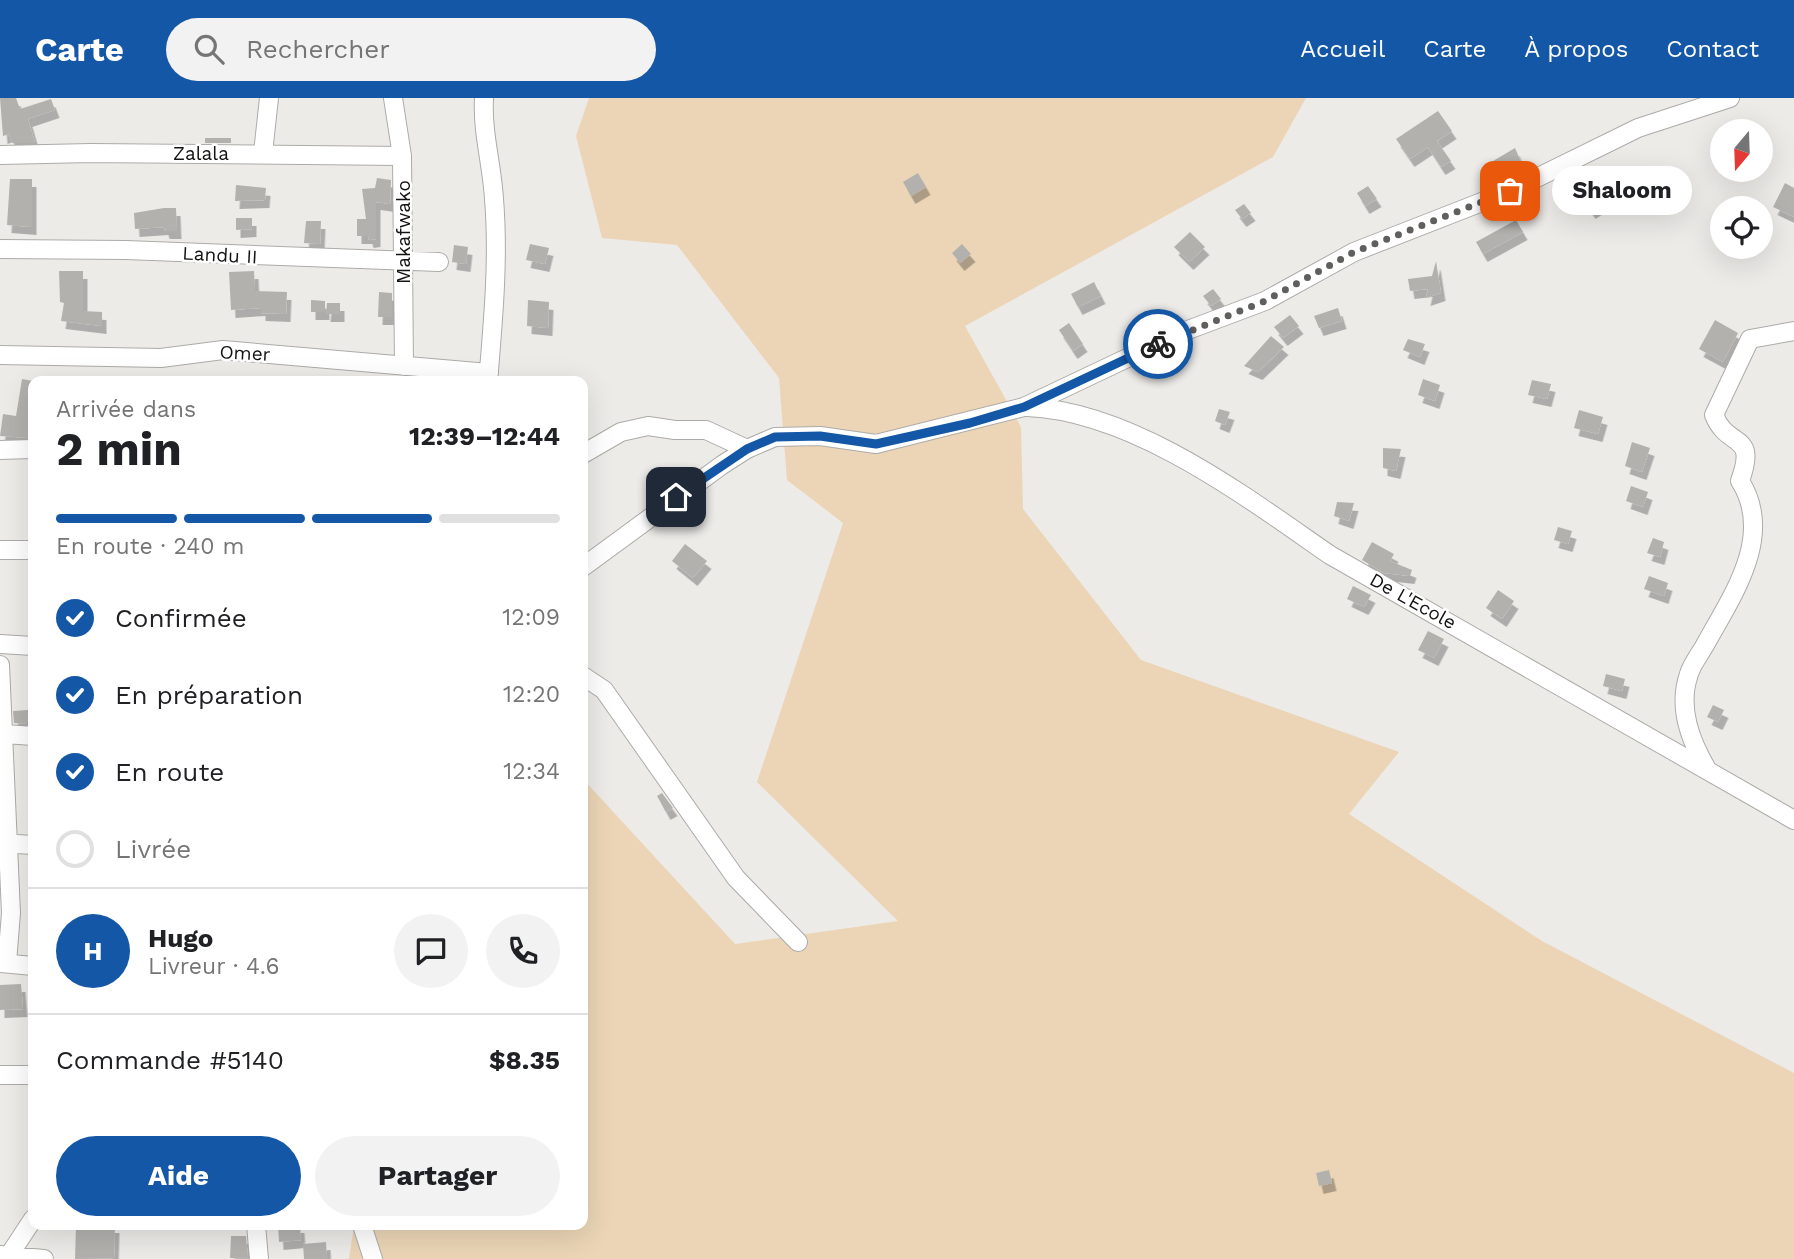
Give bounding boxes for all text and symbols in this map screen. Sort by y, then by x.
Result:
search box [166,18,656,81]
text: Carte [35,30,124,69]
icon: search [190,30,228,68]
text: Rechercher [246,34,390,64]
text: Accueil [1300,35,1385,63]
text: Carte [1423,35,1486,63]
text: À propos [1524,35,1628,63]
text: Contact [1666,35,1759,63]
north arrow [1710,119,1773,182]
map controls [1710,119,1773,259]
street label: Zalala [173,142,229,165]
pin [1480,161,1540,221]
callout: Shaloom [1552,166,1692,216]
icon: bag [1491,172,1529,210]
text: Shaloom [1572,177,1672,204]
street label: Makafwako [392,180,415,284]
button: locate [1710,196,1773,259]
street label: Landu II [182,242,258,268]
courier [1123,309,1193,379]
icon: bike [1139,325,1177,363]
street label: Omer [219,340,271,366]
text: Arrivée dans [56,396,196,423]
text: 12:39–12:44 [409,421,560,451]
text: 2 min [56,422,182,476]
pin [646,467,706,527]
icon: home [657,478,695,516]
text: En route · 240 m [56,533,244,560]
street label: De L'Ecole [1366,568,1460,634]
icon: check [56,599,94,637]
text: Confirmée [115,603,247,633]
text: 12:09 [502,604,560,631]
icon: check [56,676,94,714]
text: En préparation [115,680,303,710]
text: 12:20 [503,681,560,708]
icon: check [56,753,94,791]
text: En route [115,757,224,787]
text: 12:34 [503,758,560,785]
text: Livrée [115,834,191,864]
button: chat [394,914,468,988]
button: phone [486,914,560,988]
text: Hugo [148,923,213,953]
text: H [83,936,103,966]
text: Livreur · 4.6 [148,953,280,980]
text: Commande #5140 [56,1045,284,1075]
text: $8.35 [489,1045,560,1075]
button: Aide [56,1136,301,1216]
button: Partager [315,1136,560,1216]

